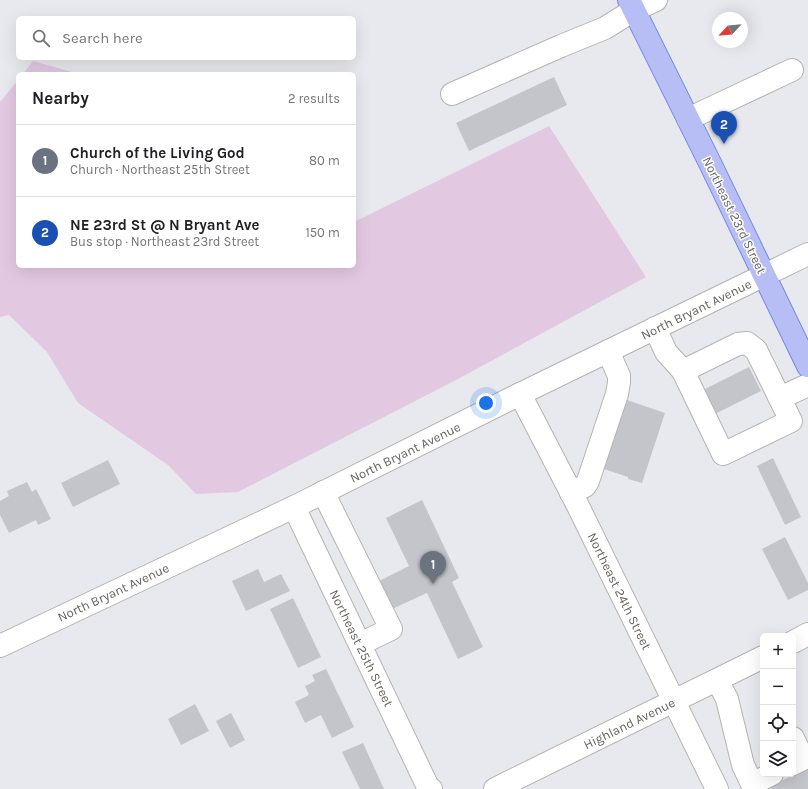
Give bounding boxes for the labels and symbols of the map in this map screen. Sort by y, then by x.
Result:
north arrow [712,12,748,48]
pin: 2 [711,111,737,144]
street label: Northeast 23rd Street [700,154,769,276]
street label: North Bryant Avenue [639,276,754,343]
your location [476,393,496,413]
street label: North Bryant Avenue [348,419,463,486]
street label: Northeast 24th Street [585,530,654,652]
pin: 1 [420,551,446,584]
street label: North Bryant Avenue [55,560,172,625]
street label: Northeast 25th Street [327,587,396,709]
street label: Highland Avenue [581,695,678,752]

